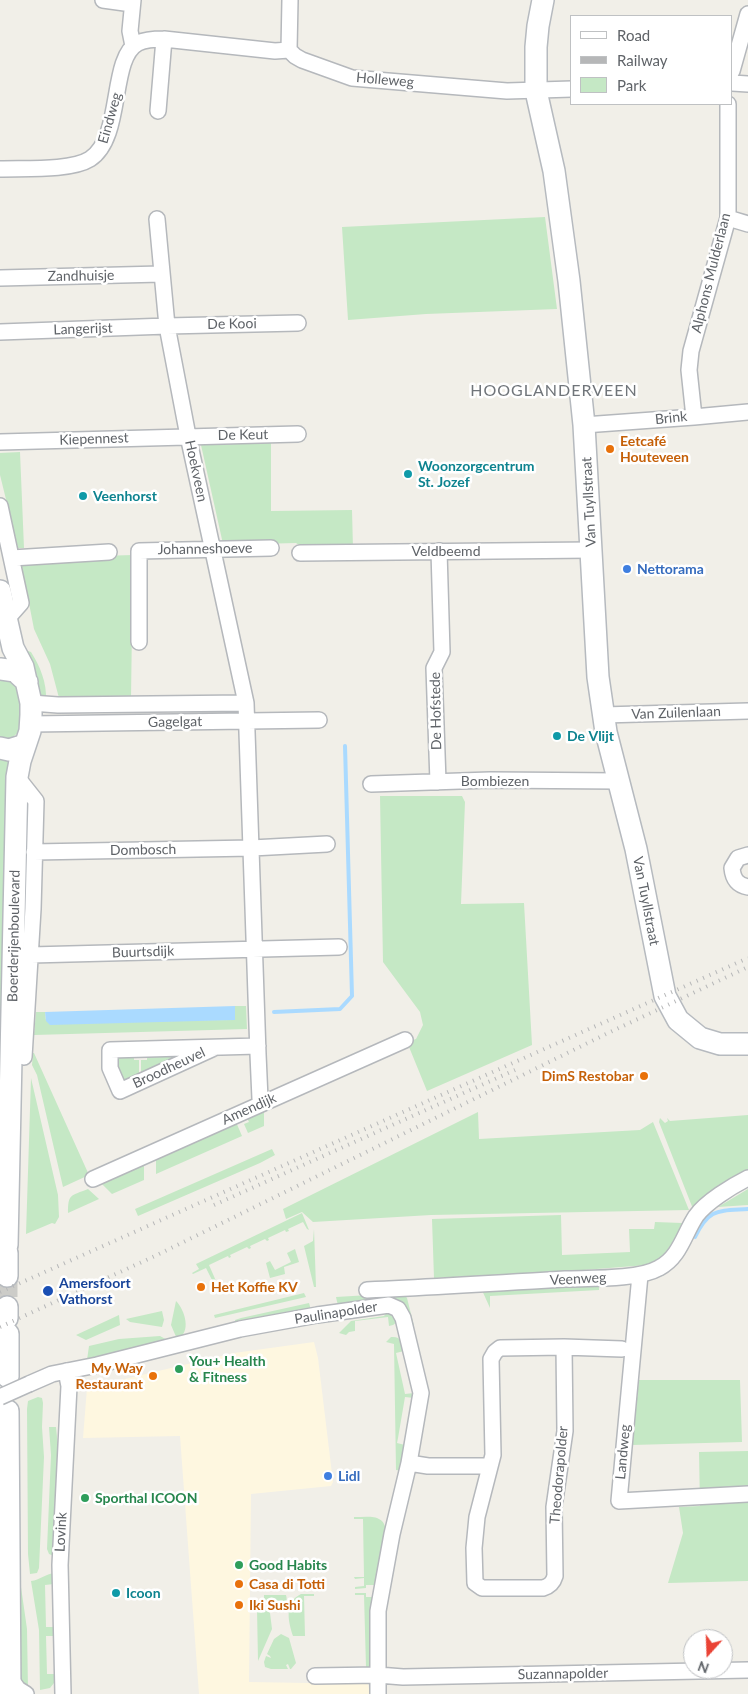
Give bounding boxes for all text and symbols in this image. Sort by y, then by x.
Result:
legend [570,15,733,105]
text: Road [617,26,650,44]
text: Railway [617,51,668,69]
street label: Holleweg [355,69,415,91]
text: Park [617,76,646,94]
street label: Eindweg [95,90,125,146]
street label: Alphons Mulderlaan [688,211,734,335]
street label: Zandhuisje [47,267,115,285]
street label: De Kooi [207,315,257,333]
street label: Langerijst [53,320,113,338]
district label: HOOGLANDERVEEN [469,381,639,401]
street label: Brink [654,408,688,428]
street label: De Keut [218,426,268,444]
street label: Kiepennest [59,429,129,449]
place label: Eetcafé Houteveen [620,433,689,466]
street label: Hoekveen [181,439,211,503]
marker: Eetcafé Houteveen [604,443,616,455]
street label: Van Tuyllstraat [578,457,600,547]
place label: Woonzorgcentrum St. Jozef [418,458,535,491]
marker: Woonzorgcentrum St. Jozef [402,468,414,480]
place label: Veenhorst [93,488,157,504]
marker: Veenhorst [77,490,89,502]
street label: Johanneshoeve [157,540,253,558]
street label: Veldbeemd [412,543,480,559]
place label: Nettorama [637,561,704,577]
marker: Nettorama [621,563,633,575]
street label: De Hofstede [427,672,445,750]
street label: Van Zuilenlaan [631,703,721,723]
street label: Gagelgat [148,713,202,731]
place label: De Vlijt [567,728,614,744]
marker: De Vlijt [551,730,563,742]
street label: Bombiezen [461,773,529,789]
street label: Dombosch [110,841,176,859]
street label: Van Tuyllstraat [629,855,663,947]
street label: Boerderijenboulevard [4,870,24,1002]
street label: Buurtsdijk [112,943,174,961]
street label: Broodheuvel [130,1044,208,1092]
place label: DimS Restobar [542,1068,634,1084]
marker: DimS Restobar [638,1070,650,1082]
street label: Amendijk [219,1090,279,1128]
street label: Veenweg [549,1269,607,1289]
place label: Amersfoort Vathorst [59,1275,131,1308]
place label: Het Koffie KV [211,1279,298,1295]
marker: Het Koffie KV [195,1281,207,1293]
marker: Amersfoort Vathorst [41,1284,55,1298]
street label: Paulinapolder [293,1298,379,1328]
place label: You+ Health & Fitness [189,1353,266,1385]
place label: My Way Restaurant [75,1360,143,1392]
marker: You+ Health & Fitness [173,1363,185,1375]
marker: My Way Restaurant [147,1370,159,1382]
street label: Landweg [612,1424,634,1480]
street label: Theodorapolder [546,1425,572,1525]
place label: Lidl [338,1468,360,1484]
marker: Lidl [322,1470,334,1482]
place label: Sporthal ICOON [95,1490,197,1506]
marker: Sporthal ICOON [79,1492,91,1504]
street label: Lovink [52,1512,70,1552]
place label: Good Habits [249,1557,327,1573]
marker: Good Habits [233,1559,245,1571]
place label: Casa di Totti [249,1576,325,1592]
marker: Casa di Totti [233,1578,245,1590]
place label: Icoon [126,1585,161,1601]
marker: Icoon [110,1587,122,1599]
place label: Iki Sushi [249,1597,301,1613]
marker: Iki Sushi [233,1599,245,1611]
north arrow [683,1629,733,1679]
text: N [695,1658,711,1677]
street label: Suzannapolder [518,1665,608,1683]

